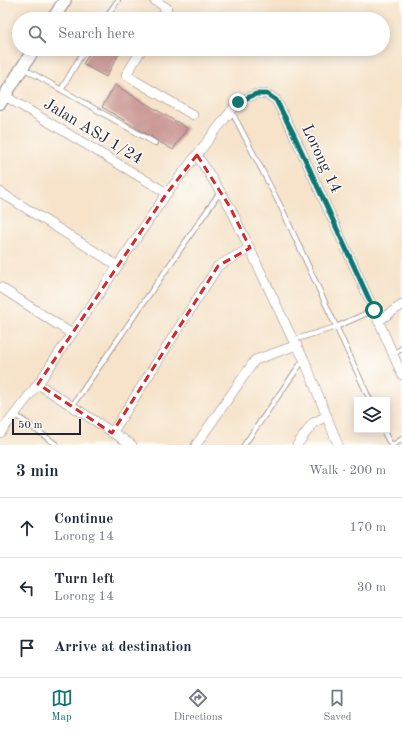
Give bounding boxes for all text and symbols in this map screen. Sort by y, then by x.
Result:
search box [12,12,390,56]
icon: search [26,23,48,45]
text: Search here [58,27,135,42]
route end [229,93,247,111]
street label: Jalan ASJ 1/24 [41,96,145,168]
street label: Lorong 14 [298,122,344,196]
route start [365,301,383,319]
map controls [354,397,390,433]
button: layers [354,397,390,433]
scale bar [12,417,81,436]
text: 50 m [18,420,43,431]
text: 3 min [16,463,59,480]
text: Walk · 200 m [309,464,386,477]
text: Continue [54,512,113,527]
icon: ahead [16,517,38,539]
text: 170 m [349,521,386,534]
text: Lorong 14 [54,530,114,543]
text: Turn left [54,572,114,587]
icon: left [16,577,38,599]
text: 30 m [357,581,386,594]
text: Lorong 14 [54,590,114,603]
icon: arrive [16,637,38,659]
text: Arrive at destination [54,640,192,655]
tab: Map [51,687,73,725]
tab: Directions [174,687,222,725]
tab: Saved [323,687,351,725]

